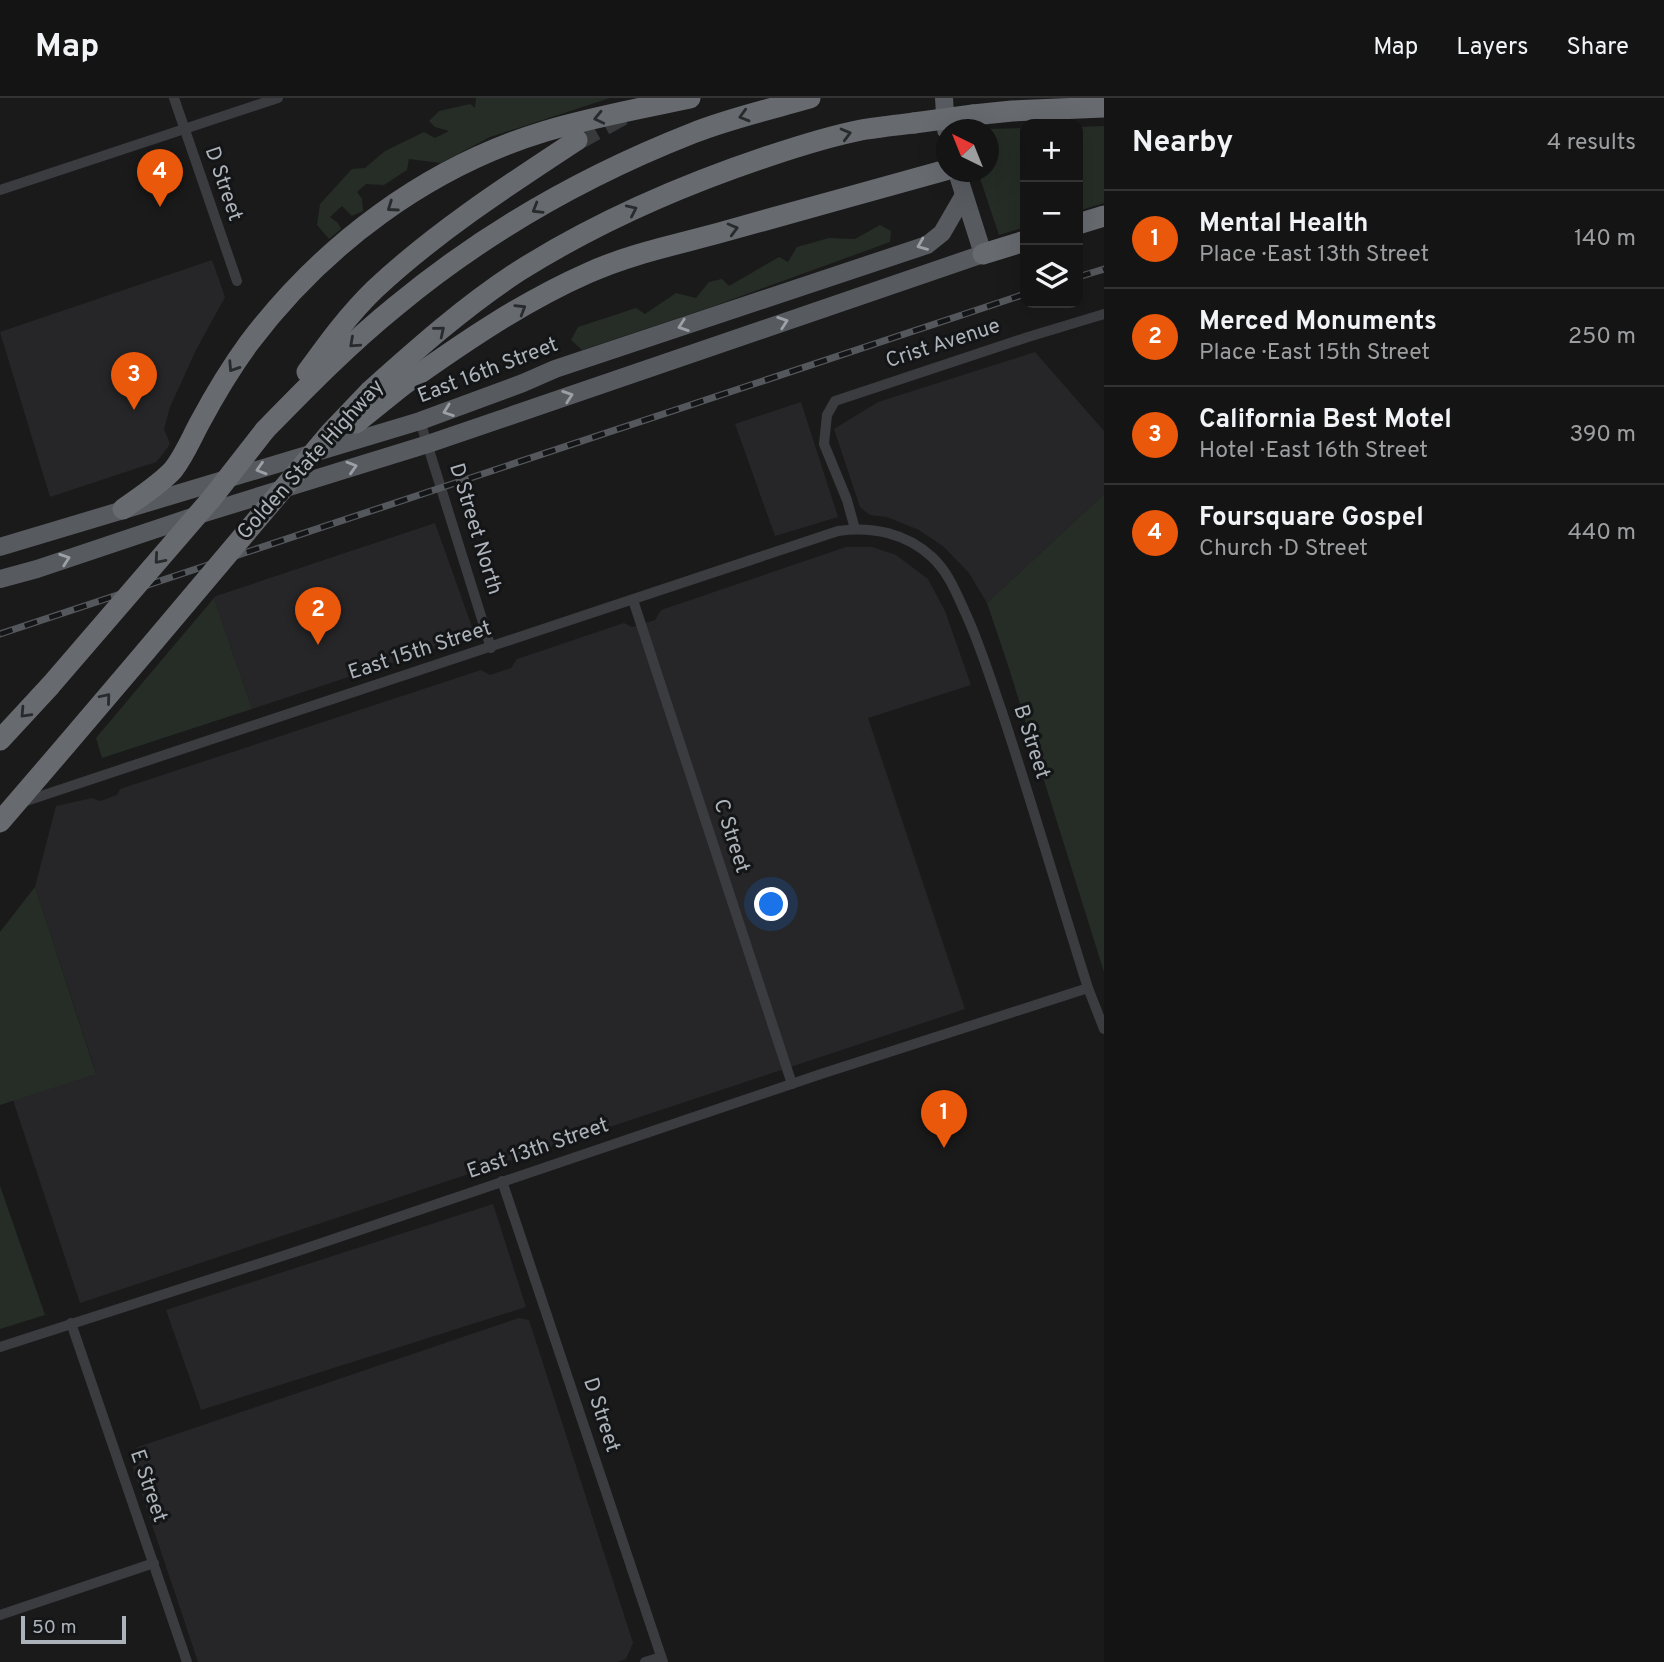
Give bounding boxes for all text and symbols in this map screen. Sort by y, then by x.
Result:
text: Map [35,27,99,69]
text: Map [1373,33,1418,63]
text: Layers [1456,33,1528,63]
text: Share [1566,33,1629,63]
one-way arrow [738,107,750,122]
one-way arrow [593,109,605,124]
north arrow [936,119,999,182]
map controls [1020,119,1083,308]
button: + [1020,119,1083,182]
text: Nearby [1132,125,1233,162]
one-way arrow [840,128,852,142]
text: 4 results [1547,129,1636,158]
street label: D Street [198,143,248,225]
pin: 4 [137,149,183,207]
button: − [1020,182,1083,245]
one-way arrow [387,199,400,211]
one-way arrow [531,200,544,213]
one-way arrow [625,204,637,218]
text: Mental Health [1199,208,1368,241]
one-way arrow [726,223,738,237]
text: 1 [1150,225,1160,254]
text: 140 m [1574,225,1636,254]
one-way arrow [917,237,929,251]
text: Place · East 13th Street [1199,241,1429,270]
button: layers [1020,245,1083,308]
one-way arrow [513,304,526,317]
text: Merced Monuments [1199,306,1437,339]
street label: Crist Avenue [882,313,1004,375]
one-way arrow [777,316,789,331]
one-way arrow [678,318,690,332]
text: 2 [1148,323,1162,352]
text: 250 m [1568,323,1636,352]
one-way arrow [433,326,445,339]
street label: East 16th Street [414,332,562,410]
one-way arrow [349,334,362,347]
text: Place · East 15th Street [1199,339,1430,368]
pin: 3 [111,352,157,410]
one-way arrow [228,360,241,373]
street label: Golden State Highway [232,374,390,546]
one-way arrow [561,390,573,404]
one-way arrow [443,402,455,416]
text: California Best Motel [1199,404,1452,437]
text: 3 [1148,421,1162,450]
text: 390 m [1569,421,1636,450]
text: Hotel · East 16th Street [1199,437,1428,466]
street label: D Street North [442,460,508,598]
one-way arrow [255,461,267,476]
one-way arrow [346,461,358,476]
text: Foursquare Gospel [1199,502,1424,535]
text: 4 [1148,519,1162,548]
text: 440 m [1568,519,1636,548]
text: Church · D Street [1199,535,1368,564]
one-way arrow [155,550,167,563]
one-way arrow [59,553,71,567]
pin: 2 [295,587,341,645]
street label: East 15th Street [345,615,495,687]
one-way arrow [98,693,110,706]
street label: B Street [1006,701,1056,783]
one-way arrow [21,705,33,718]
street label: C Street [706,796,756,876]
your location [754,887,788,921]
pin: 1 [921,1090,967,1148]
street label: East 13th Street [464,1112,612,1186]
street label: D Street [576,1374,626,1456]
street label: E Street [123,1446,173,1526]
scale bar [21,1613,126,1645]
text: 50 m [32,1616,77,1640]

